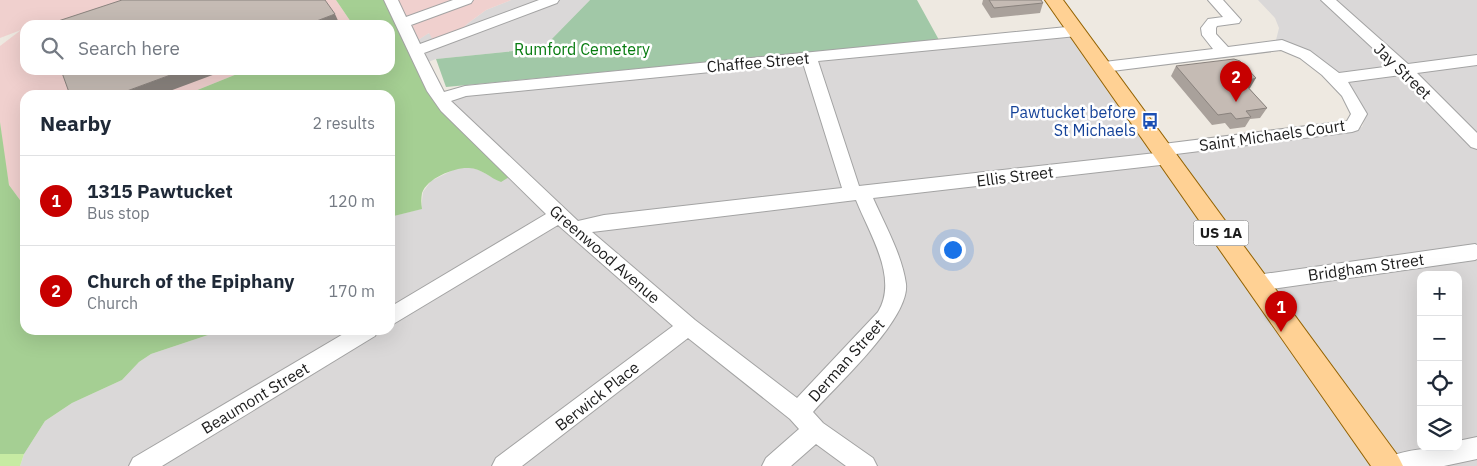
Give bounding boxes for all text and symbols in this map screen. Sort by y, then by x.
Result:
search box [20,20,395,75]
icon: search [38,34,66,62]
text: Search here [78,36,180,60]
park label: Rumford Cemetery [514,39,650,59]
street label: Jay Street [1370,39,1436,103]
street label: Chaffee Street [706,48,810,76]
pin: 2 [1220,61,1252,102]
place label: Pawtucket before St Michaels [1010,102,1136,140]
text: Nearby [40,109,111,137]
bus stop icon: Pawtucket before St Michaels [1140,111,1160,131]
text: 2 results [312,113,375,133]
street label: Saint Michaels Court [1198,115,1346,155]
street label: Ellis Street [975,161,1055,191]
text: 1315 Pawtucket [87,179,233,203]
text: 1 [51,191,61,211]
text: 120 m [328,191,375,211]
street label: Greenwood Avenue [546,200,665,308]
text: Bus stop [87,203,150,223]
road number: US 1A [1194,220,1248,246]
your location [940,237,966,263]
street label: Bridgham Street [1307,249,1425,285]
text: Church of the Epiphany [87,269,294,293]
map controls [1417,271,1462,451]
button: + [1417,271,1462,316]
text: 2 [51,281,61,301]
text: 170 m [328,281,375,301]
pin: 1 [1265,291,1297,332]
text: Church [87,293,138,313]
street label: Derman Street [804,314,888,406]
button: − [1417,316,1462,361]
street label: Berwick Place [551,357,643,435]
street label: Beaumont Street [197,358,313,438]
button: locate [1417,361,1462,406]
button: layers [1417,406,1462,451]

